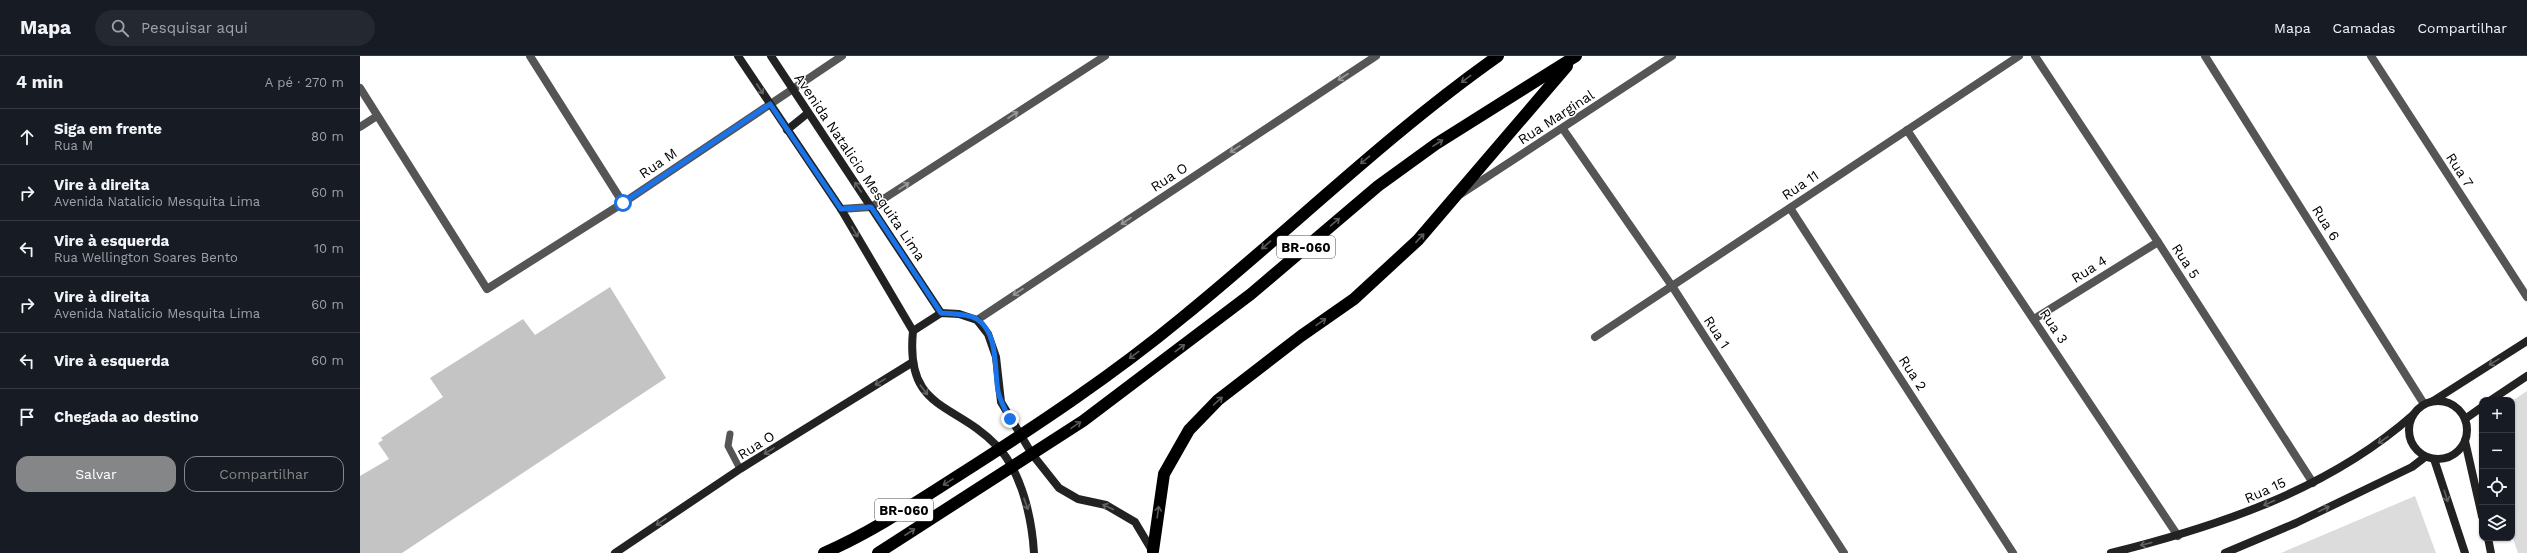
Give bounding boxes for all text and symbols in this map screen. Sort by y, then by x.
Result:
search box [95,10,375,46]
text: Mapa [20,16,71,39]
icon: search [109,17,131,39]
text: Pesquisar aqui [141,19,248,37]
text: Mapa [2274,20,2311,36]
text: Camadas [2333,20,2395,36]
text: Compartilhar [2417,20,2507,36]
street label: Avenida Natalicio Mesquita Lima [791,70,929,264]
text: 4 min [16,72,63,92]
one-way arrow [1337,74,1349,82]
text: A pé · 270 m [265,75,344,90]
one-way arrow [1461,75,1472,83]
one-way arrow [756,83,764,95]
street label: Rua Marginal [1515,86,1598,148]
one-way arrow [1007,111,1019,119]
text: Siga em frente [54,120,162,138]
icon: ahead [16,126,38,148]
text: 80 m [311,129,344,144]
text: Rua M [54,138,93,153]
one-way arrow [1432,138,1444,146]
street label: Rua M [636,145,680,181]
one-way arrow [1230,145,1241,153]
street label: Rua 7 [2443,150,2477,190]
one-way arrow [1360,156,1370,165]
street label: Rua O [1148,159,1190,195]
street label: Rua 11 [1779,167,1821,203]
text: Vire à direita [54,176,149,194]
one-way arrow [853,181,861,193]
icon: right [16,182,38,204]
one-way arrow [898,182,909,190]
text: 60 m [311,185,344,200]
text: Avenida Natalicio Mesquita Lima [54,194,260,209]
route start [614,194,632,212]
street label: Rua 6 [2309,202,2343,244]
one-way arrow [1121,217,1132,225]
one-way arrow [1330,217,1341,226]
one-way arrow [851,226,859,238]
text: Vire à esquerda [54,232,169,250]
one-way arrow [1415,233,1424,243]
road number: BR-060 [1277,236,1335,258]
icon: left [16,238,38,260]
one-way arrow [1261,240,1271,249]
text: 10 m [314,241,344,256]
street label: Rua 5 [2169,241,2203,281]
text: Rua Wellington Soares Bento [54,250,238,265]
street label: Rua 4 [2068,252,2110,286]
text: Vire à direita [54,288,149,306]
one-way arrow [1012,289,1024,297]
icon: right [16,294,38,316]
text: 60 m [311,297,344,312]
text: Avenida Natalicio Mesquita Lima [54,306,260,321]
street label: Rua 3 [2037,306,2071,346]
street label: Rua 1 [1701,313,1733,351]
one-way arrow [1315,318,1326,326]
one-way arrow [1175,344,1186,352]
icon: left [16,350,38,372]
one-way arrow [1129,351,1140,359]
text: Vire à esquerda [54,352,169,370]
text: 60 m [311,353,344,368]
street label: Rua 2 [1896,353,1930,393]
one-way arrow [2489,358,2500,366]
one-way arrow [874,379,886,387]
one-way arrow [920,384,929,395]
one-way arrow [1213,397,1223,406]
map controls [2479,397,2515,541]
button: + [2479,397,2515,433]
icon: arrive [16,406,38,428]
text: Chegada ao destino [54,408,199,426]
route end [1001,410,1019,428]
one-way arrow [1070,421,1081,429]
street label: Rua O [735,427,777,463]
button: − [2479,433,2515,469]
one-way arrow [2378,436,2389,444]
one-way arrow [764,447,775,456]
button: Salvar [16,456,176,492]
button: Compartilhar [184,456,344,492]
button: locate [2479,469,2515,505]
street label: Rua 15 [2242,474,2288,506]
one-way arrow [942,478,954,486]
one-way arrow [2443,490,2450,503]
one-way arrow [1022,497,1030,509]
road number: BR-060 [875,499,933,521]
one-way arrow [2264,499,2276,507]
one-way arrow [1102,503,1114,510]
one-way arrow [2318,504,2330,512]
button: layers [2479,505,2515,541]
one-way arrow [1154,506,1162,519]
one-way arrow [655,518,666,527]
one-way arrow [905,528,916,536]
one-way arrow [2140,541,2153,548]

